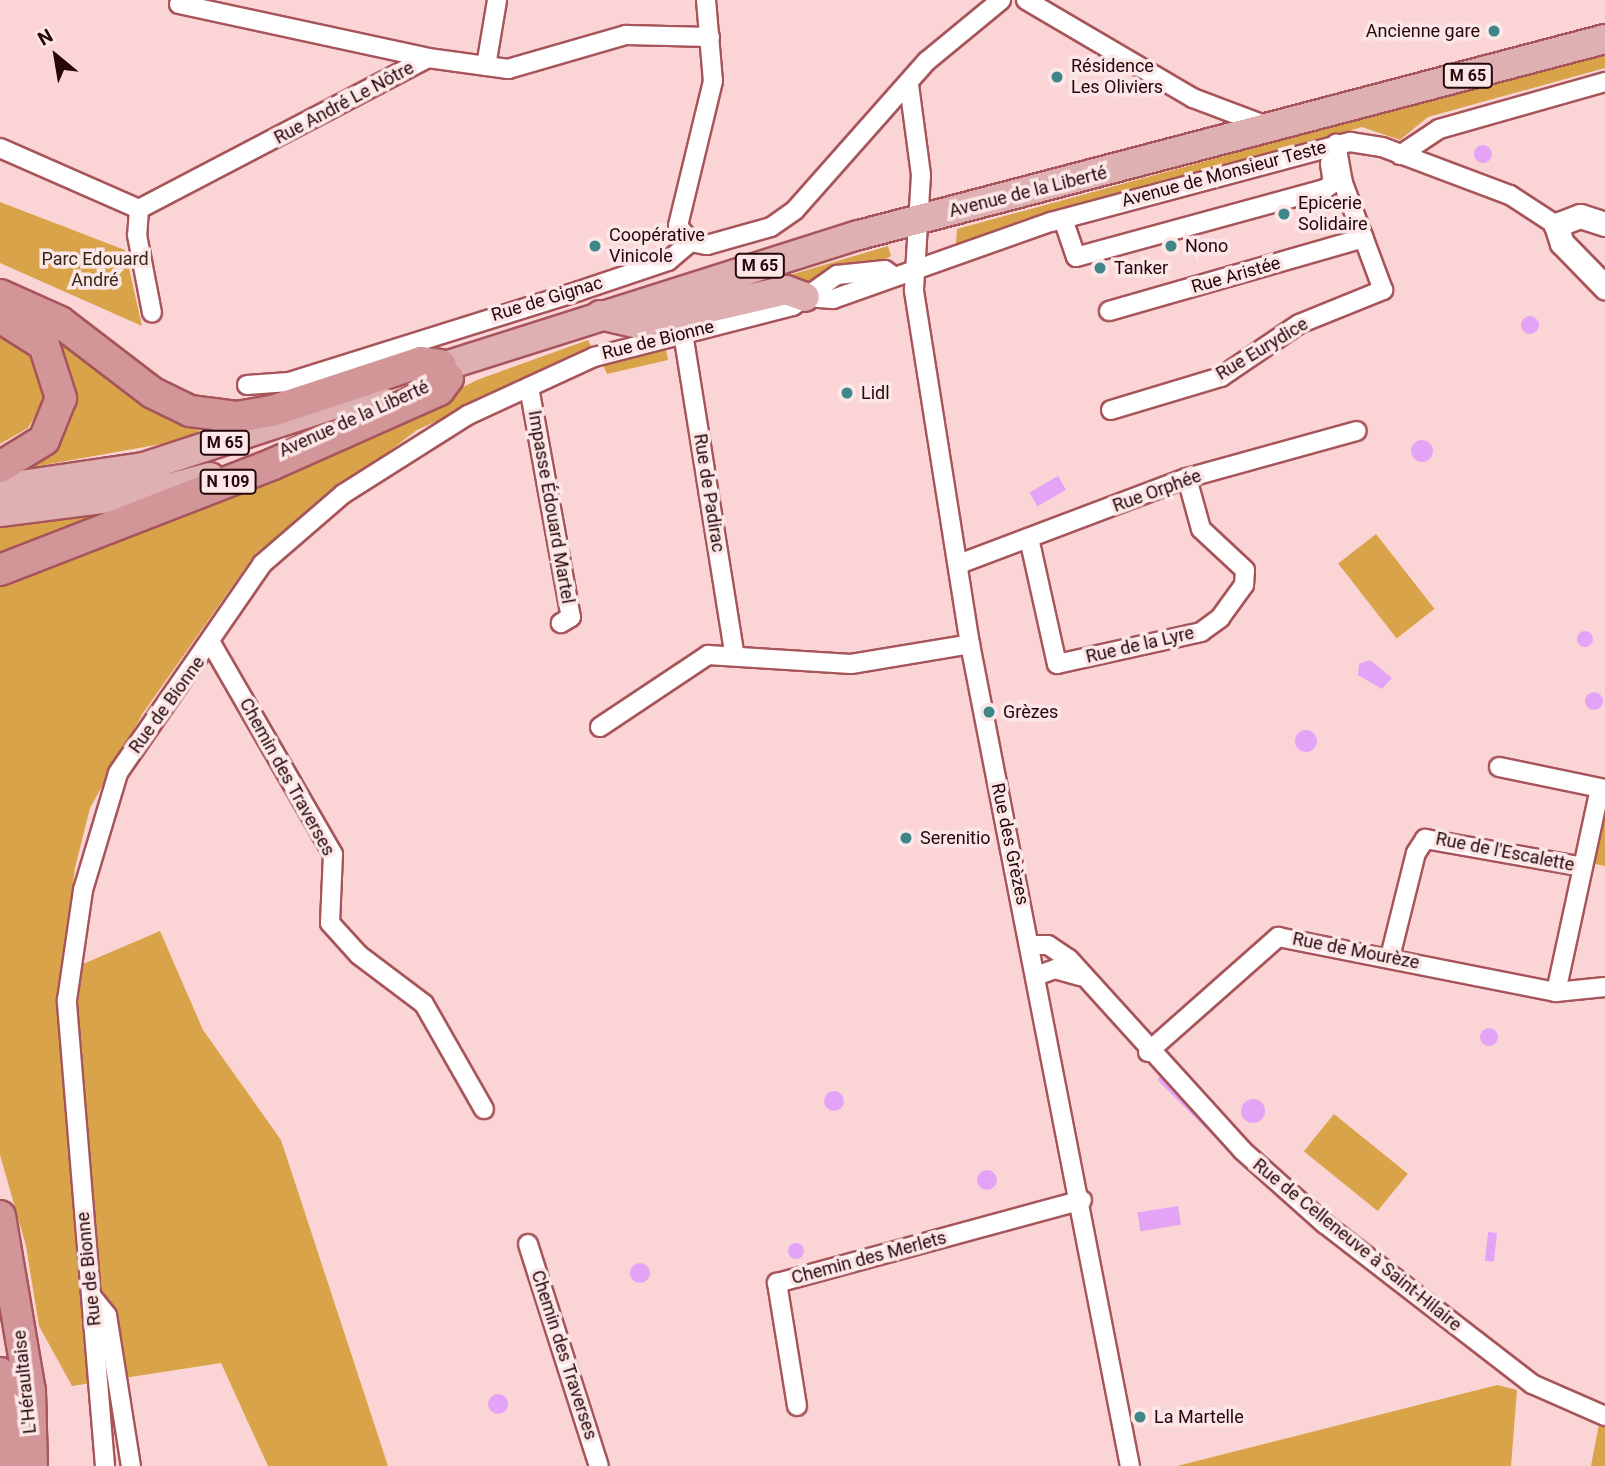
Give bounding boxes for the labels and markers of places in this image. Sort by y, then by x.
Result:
place label: Ancienne gare [1366,20,1480,42]
marker: Ancienne gare [1486,23,1502,39]
place label: Résidence Les Oliviers [1071,56,1163,98]
marker: Résidence Les Oliviers [1049,69,1065,85]
place label: Epicerie Solidaire [1298,193,1368,235]
marker: Epicerie Solidaire [1276,206,1292,222]
place label: Coopérative Vinicole [609,225,705,268]
place label: Nono [1185,235,1228,257]
marker: Coopérative Vinicole [587,238,603,254]
marker: Nono [1163,238,1179,254]
place label: Tanker [1114,257,1168,279]
marker: Tanker [1092,260,1108,276]
place label: Lidl [861,382,890,404]
marker: Lidl [839,385,855,401]
place label: Grèzes [1003,701,1058,723]
marker: Grèzes [981,704,997,720]
place label: Serenitio [920,827,991,849]
marker: Serenitio [898,830,914,846]
place label: La Martelle [1154,1406,1244,1428]
marker: La Martelle [1132,1409,1148,1425]

